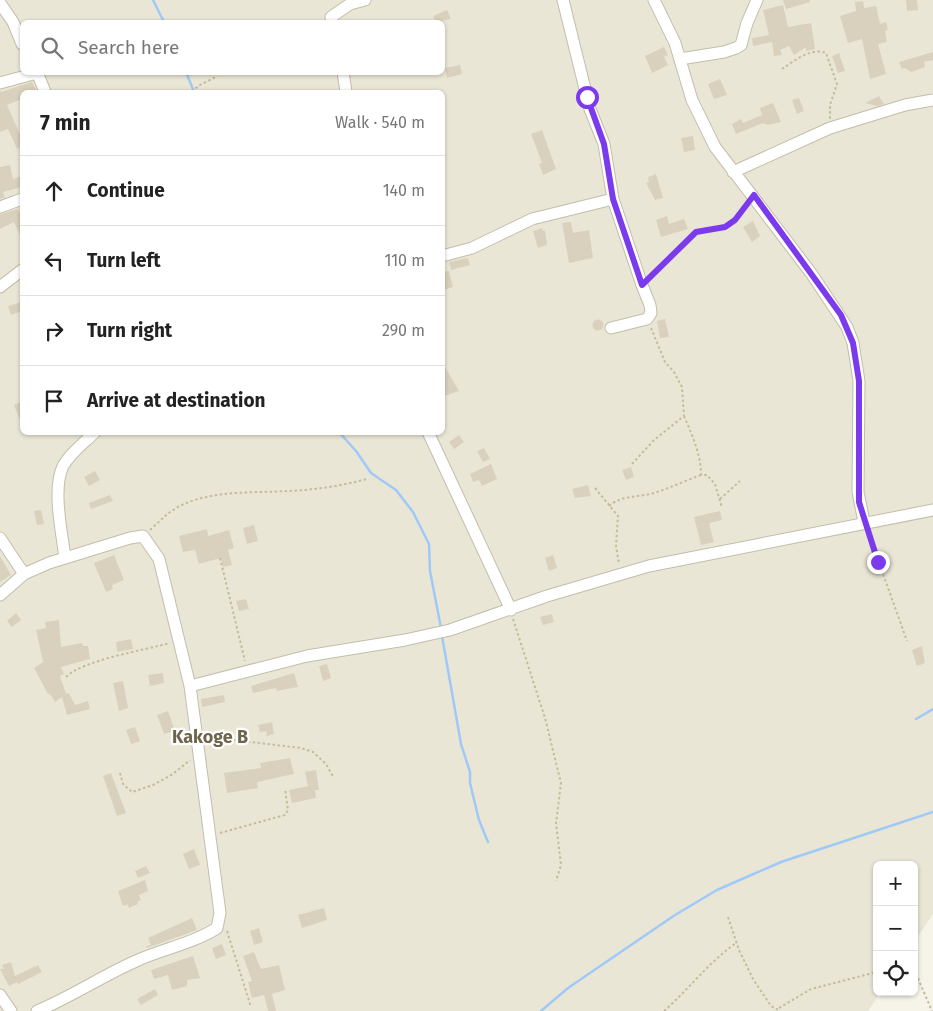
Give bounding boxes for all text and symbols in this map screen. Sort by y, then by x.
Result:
search box [20,20,445,75]
icon: search [38,34,66,62]
text: Search here [78,36,179,59]
route start [576,86,599,109]
text: 7 min [40,110,91,136]
text: Walk · 540 m [335,113,425,132]
icon: ahead [40,177,68,205]
text: Continue [87,179,165,202]
text: 140 m [383,181,425,200]
icon: left [40,247,68,275]
text: Turn left [87,249,161,272]
text: 110 m [384,251,425,270]
icon: right [40,317,68,345]
text: Turn right [87,319,172,342]
text: 290 m [382,321,425,340]
icon: arrive [40,387,68,415]
text: Arrive at destination [87,389,266,412]
route end [867,551,890,574]
district label: Kakoge B [172,726,248,748]
map controls [873,861,918,996]
button: + [873,861,918,906]
button: − [873,906,918,951]
button: locate [873,951,918,996]

